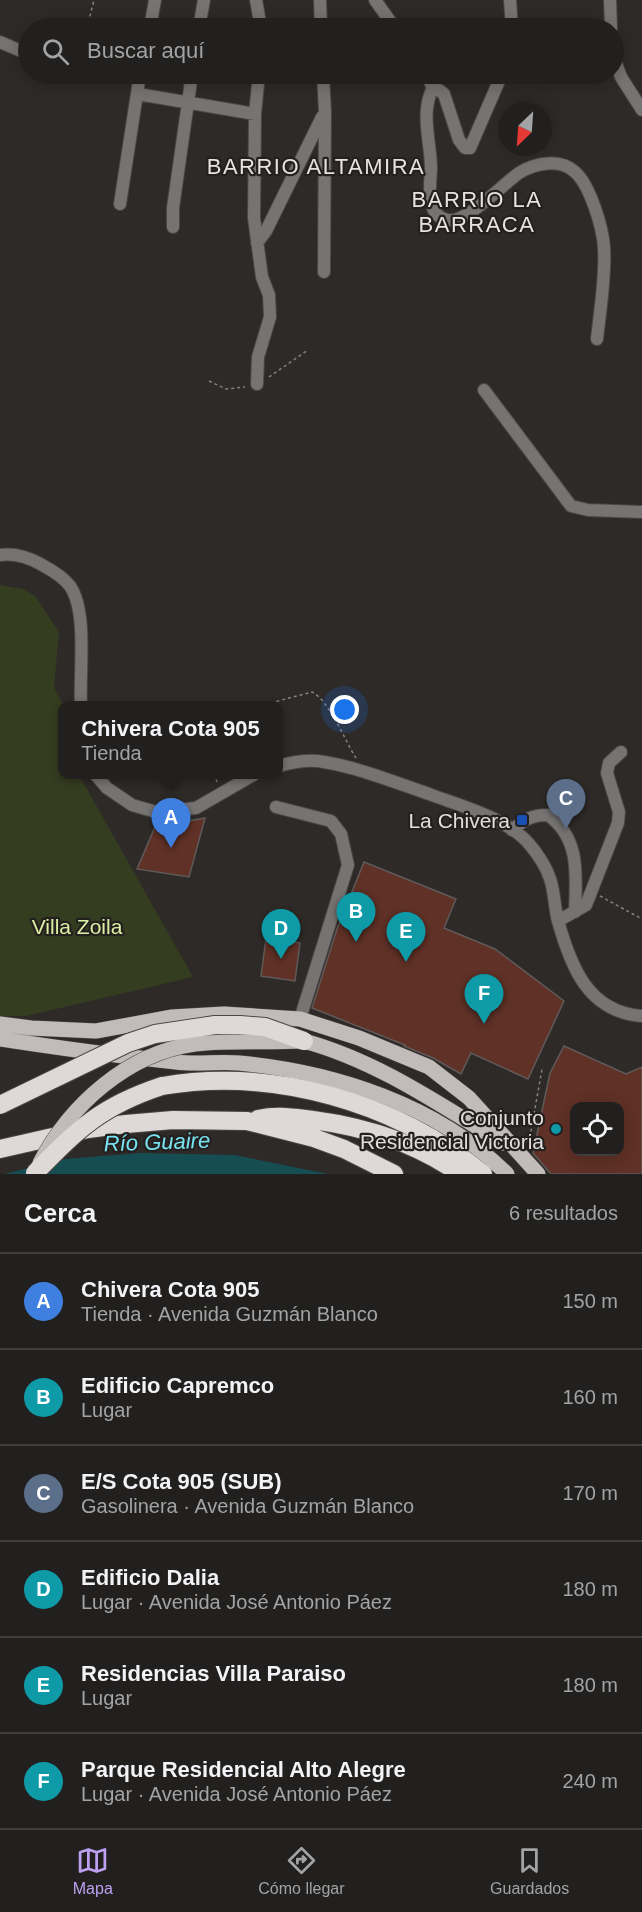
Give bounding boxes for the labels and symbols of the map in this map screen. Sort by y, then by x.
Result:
north arrow [498,102,552,156]
district label: BARRIO ALTAMIRA [207,154,425,179]
district label: BARRIO LA BARRACA [412,187,542,237]
your location [330,695,359,724]
pin: C [546,780,586,829]
pin: A [152,798,190,848]
place label: La Chivera [408,809,510,832]
marker: La Chivera [515,813,529,827]
pin: B [336,892,376,942]
pin: D [262,910,300,959]
pin: E [386,912,426,962]
park label: Villa Zoila [32,915,123,938]
pin: F [464,974,504,1024]
place label: Conjunto Residencial Victoria [360,1106,544,1153]
marker: Conjunto Residencial Victoria [549,1122,563,1136]
water label: Río Guaire [103,1128,211,1156]

